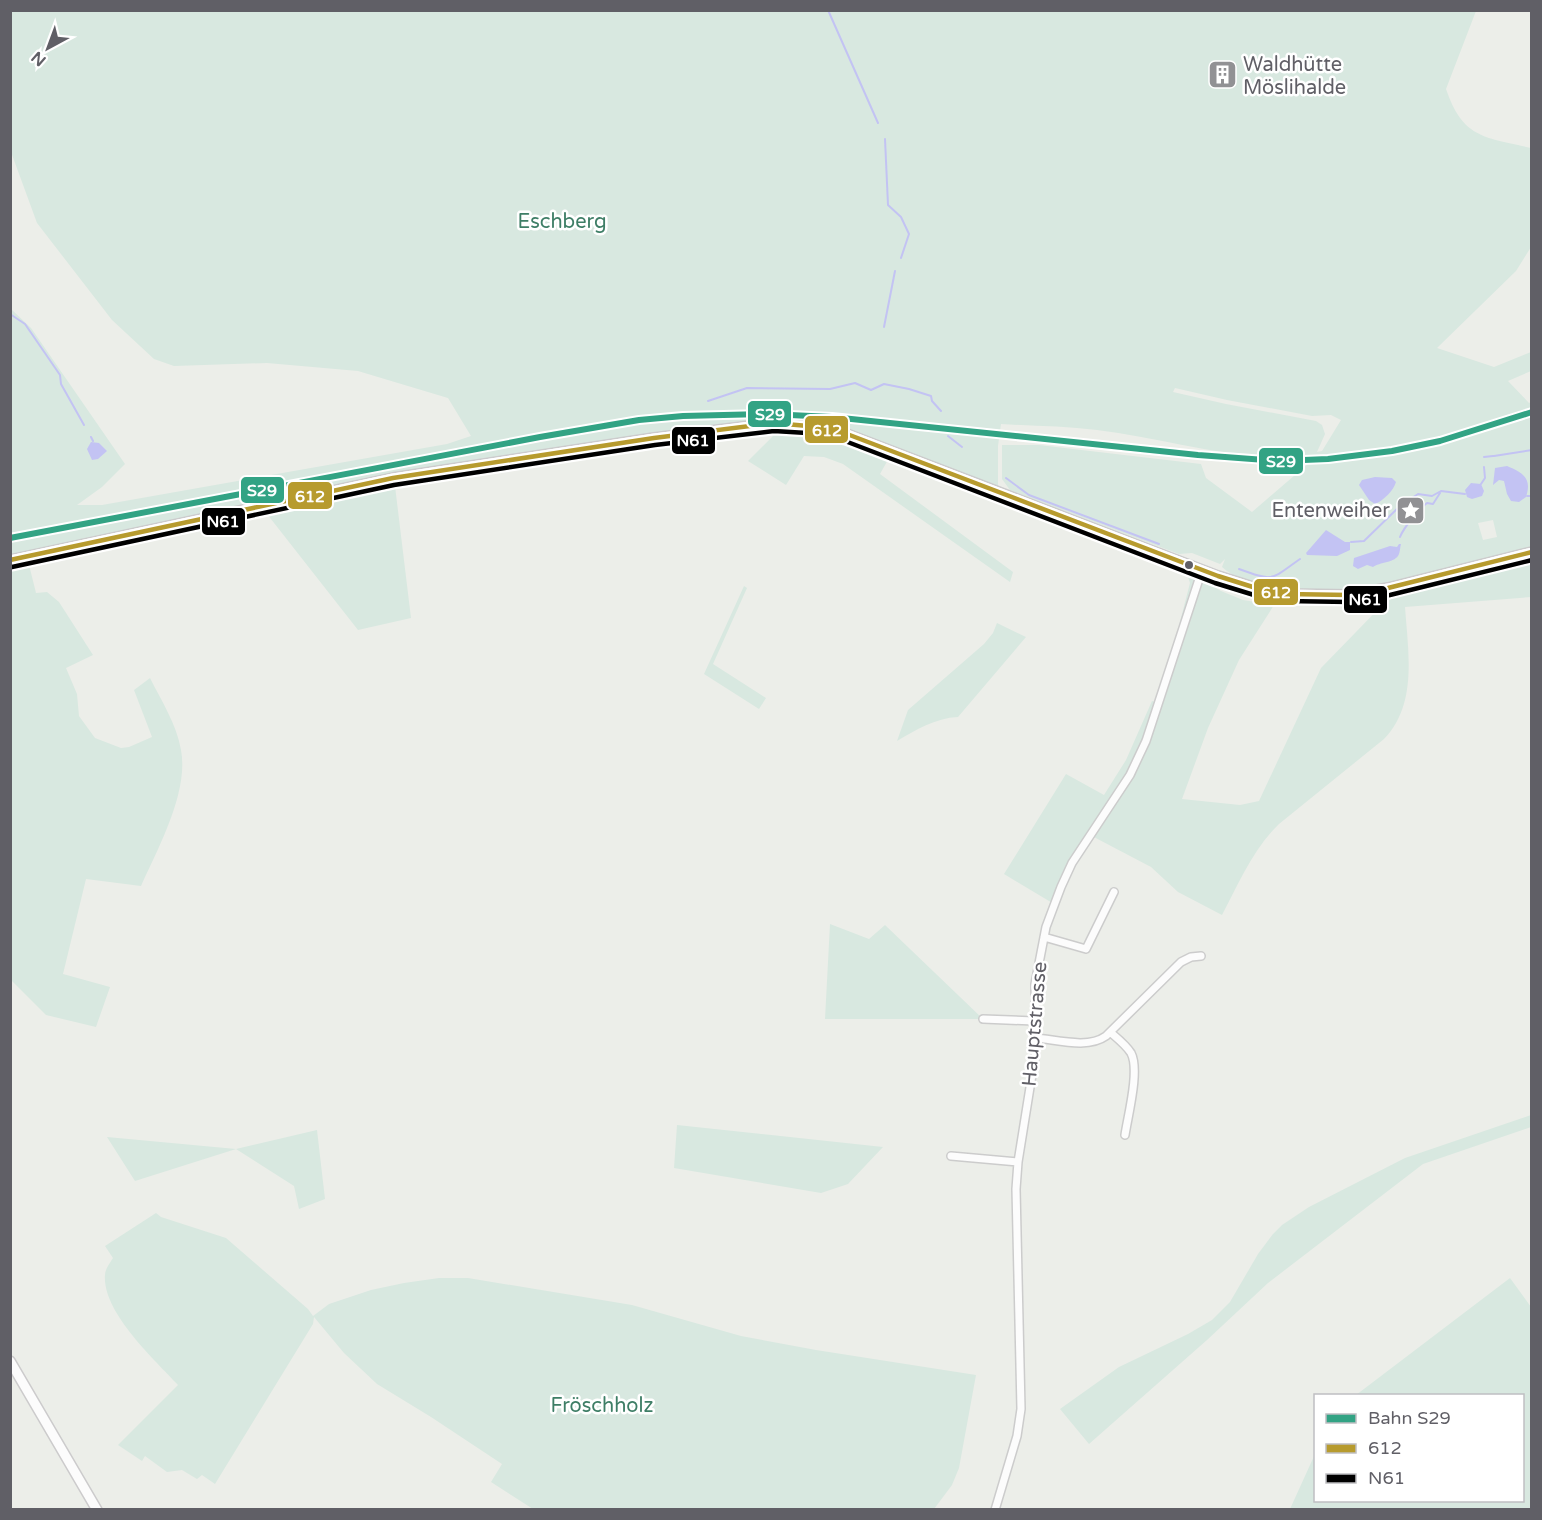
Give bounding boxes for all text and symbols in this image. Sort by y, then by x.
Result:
north arrow [18,18,78,78]
text: N [27,47,50,70]
place label: Waldhütte Möslihalde [1243,53,1346,100]
building icon: Waldhütte Möslihalde [1206,59,1238,91]
park label: Eschberg [518,210,607,234]
line badge: S29 [747,400,792,428]
text: S29 [755,405,785,425]
line badge: 612 [804,415,849,444]
text: 612 [812,421,842,441]
line badge: N61 [671,426,716,455]
text: N61 [677,431,709,451]
line badge: S29 [1258,447,1304,475]
text: S29 [1266,452,1296,472]
line badge: S29 [240,476,285,504]
text: S29 [247,481,277,501]
line badge: 612 [287,481,333,510]
text: 612 [295,487,325,507]
place icon: Entenweiher [1395,494,1427,526]
place label: Entenweiher [1271,499,1390,523]
line badge: N61 [201,507,246,536]
text: N61 [207,512,239,532]
unlabelled marker [1183,559,1195,571]
line badge: 612 [1253,578,1299,606]
text: 612 [1261,583,1291,603]
line badge: N61 [1343,585,1388,614]
text: N61 [1349,590,1381,610]
street label: Hauptstrasse [1018,961,1052,1087]
park label: Fröschholz [551,1394,653,1418]
legend [1314,1394,1524,1502]
text: Bahn S29 [1368,1407,1451,1429]
text: 612 [1368,1437,1402,1459]
text: N61 [1368,1467,1405,1489]

